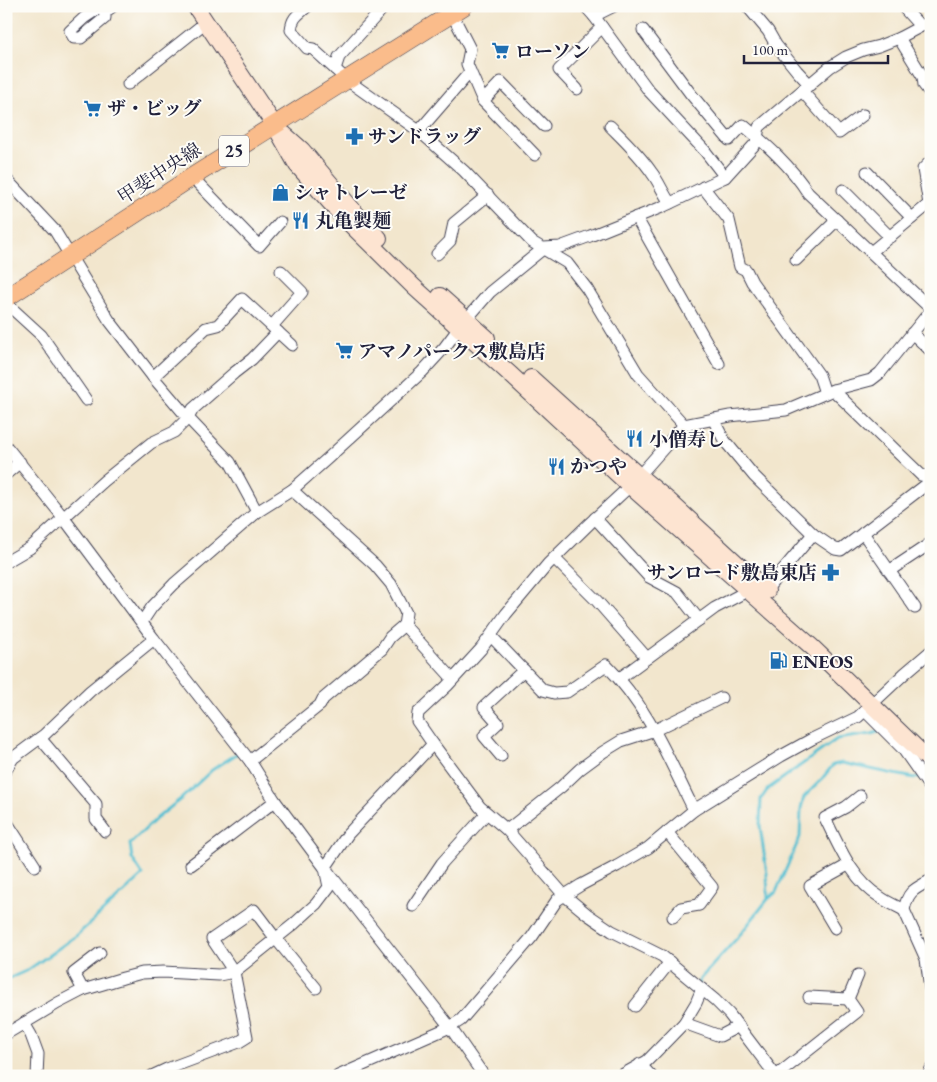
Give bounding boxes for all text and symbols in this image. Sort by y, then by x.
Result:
scale bar [744,32,888,64]
place label: ローソン [515,39,590,64]
text: 100 m [752,40,789,59]
supermarket icon: ローソン [491,41,511,61]
place label: ザ・ビッグ [107,96,202,121]
supermarket icon: ザ・ビッグ [83,98,103,118]
place label: サンドラッグ [368,124,482,149]
pharmacy icon: サンドラッグ [344,126,364,146]
road number: 25 [219,136,249,166]
street label: 甲斐中央線 [113,137,206,210]
place label: シャトレーゼ [294,180,407,205]
shop icon: シャトレーゼ [270,182,290,202]
place label: 丸亀製麺 [315,208,391,233]
restaurant icon: 丸亀製麺 [291,210,311,230]
place label: アマノパークス敷島店 [358,339,546,364]
supermarket icon: アマノパークス敷島店 [334,341,354,361]
place label: 小僧寿し [649,427,725,452]
restaurant icon: 小僧寿し [625,429,645,449]
place label: かつや [570,454,627,479]
restaurant icon: かつや [546,456,566,476]
place label: サンロード敷島東店 [647,560,817,585]
pharmacy icon: サンロード敷島東店 [821,562,841,582]
place label: ENEOS [792,649,853,674]
fuel station icon: ENEOS [768,651,788,671]

